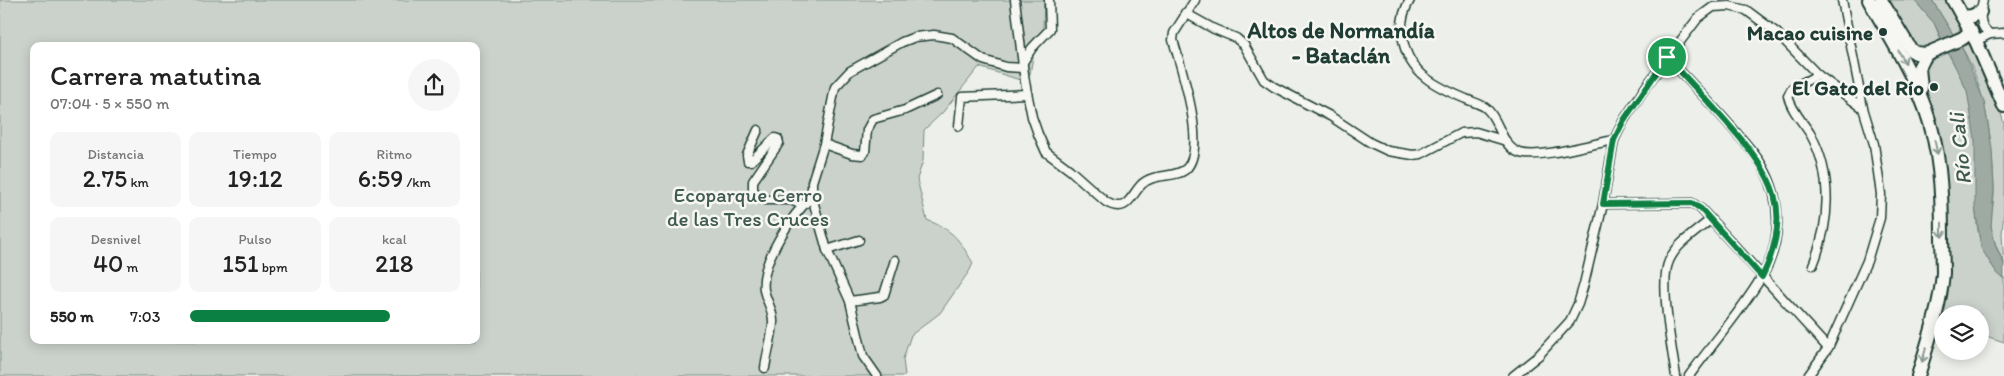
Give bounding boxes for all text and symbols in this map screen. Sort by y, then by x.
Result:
district label: Altos de Normandía - Bataclán [1246,17,1435,69]
place label: Macao cuisine [1747,20,1873,45]
marker: Macao cuisine [1877,26,1889,38]
pin [1646,36,1688,78]
icon: arrive [1653,43,1681,71]
one-way arrow [1897,50,1907,65]
text: Carrera matutina [50,58,261,92]
button: share [408,59,460,111]
place label: El Gato del Río [1792,75,1924,100]
marker: El Gato del Río [1928,81,1940,93]
text: 07:04 · 5 × 550 m [50,94,169,113]
water label: Río Cali [1943,109,1977,186]
one-way arrow [1932,139,1941,155]
text: Distancia [87,146,144,163]
text: Tiempo [233,146,277,163]
text: Ritmo [376,146,412,163]
text: 2.75 [82,163,127,193]
text: 19:12 [227,163,283,193]
text: 6:59 [358,163,403,193]
text: km [127,174,149,191]
text: /km [403,174,431,191]
park label: Ecoparque Cerro de las Tres Cruces [667,182,829,231]
one-way arrow [1937,222,1947,238]
text: Desnivel [90,231,141,248]
text: Pulso [238,231,272,248]
text: kcal [382,231,407,248]
text: 40 [93,248,123,278]
text: 151 [222,248,259,278]
text: 218 [375,248,414,278]
text: m [123,259,138,276]
text: bpm [259,259,288,276]
map controls [1934,305,1989,360]
button: layers [1934,305,1989,360]
text: 550 m [50,307,94,326]
text: 7:03 [130,307,160,326]
one-way arrow [1919,347,1929,363]

